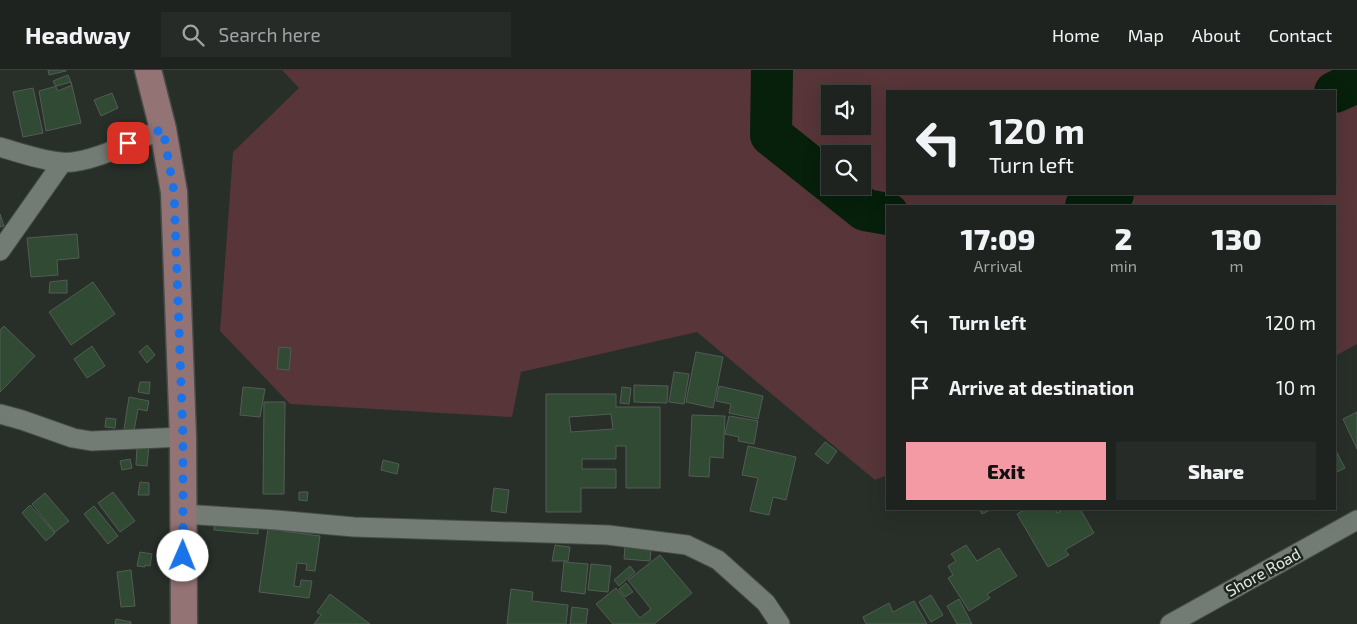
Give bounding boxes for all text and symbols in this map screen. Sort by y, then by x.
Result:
search box [161,12,511,57]
text: Headway [25,20,131,49]
icon: search [179,21,207,49]
text: Search here [219,23,321,46]
text: Home [1052,24,1100,46]
text: Map [1128,24,1164,46]
text: About [1192,24,1241,46]
text: Contact [1269,24,1332,46]
map controls [821,85,871,195]
button: sound [821,85,871,135]
text: 120 m [989,109,1085,151]
icon: left [906,110,971,175]
pin [107,122,149,164]
icon: arrive [114,129,142,157]
button: search [821,145,871,195]
text: Turn left [989,151,1074,177]
text: 17:09 [960,220,1035,256]
text: 2 [1115,220,1132,256]
text: 130 [1211,220,1262,256]
text: Arrival [974,256,1022,275]
text: min [1110,256,1137,275]
text: m [1230,256,1244,275]
icon: left [906,309,934,337]
text: Turn left [949,311,1026,334]
text: 120 m [1265,311,1316,334]
icon: arrive [906,374,934,402]
text: Arrive at destination [949,376,1134,399]
text: 10 m [1276,376,1316,399]
button: Exit [906,442,1106,500]
button: Share [1116,442,1316,500]
position arrow [156,529,208,581]
street label: Shore Road [1222,543,1303,600]

